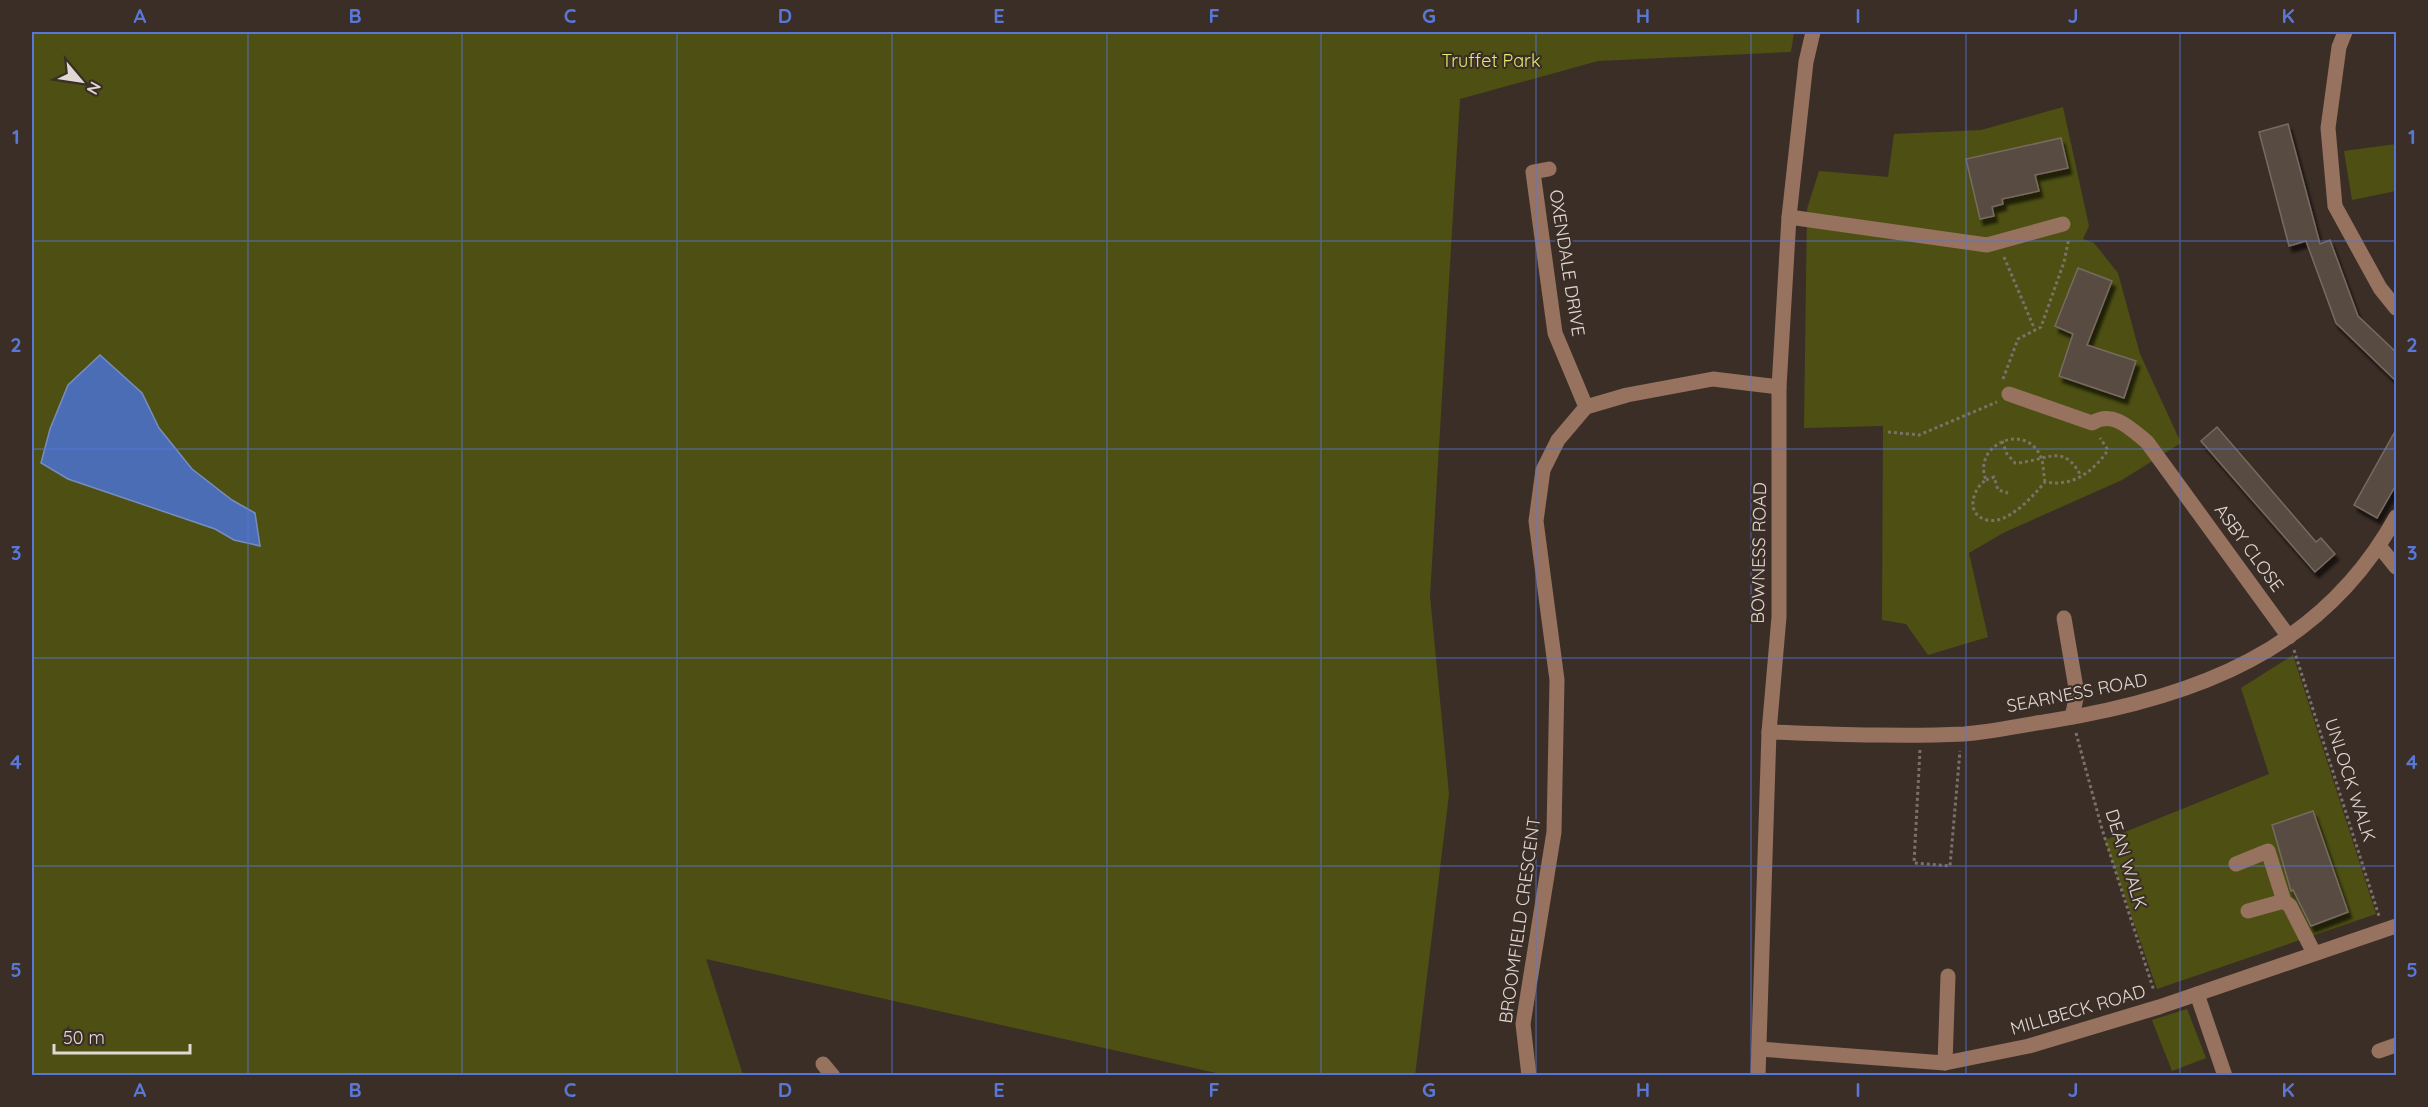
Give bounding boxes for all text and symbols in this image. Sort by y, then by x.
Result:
text: A [134,3,147,28]
text: B [348,3,362,28]
text: C [564,3,577,28]
text: D [778,3,792,28]
text: E [993,3,1005,28]
text: F [1208,3,1220,28]
text: G [1422,3,1436,28]
text: H [1636,3,1650,28]
text: I [1855,3,1861,28]
text: J [2067,3,2079,28]
text: K [2281,3,2295,28]
park label: Truffet Park [1441,49,1541,72]
north arrow [51,51,111,111]
text: N [83,78,106,98]
text: 1 [12,124,20,149]
text: 1 [2408,124,2416,149]
street label: OXENDALE DRIVE [1545,188,1590,338]
text: 2 [10,332,22,357]
text: 2 [2406,332,2418,357]
street label: BOWNESS ROAD [1746,482,1771,624]
street label: ASBY CLOSE [2210,499,2289,596]
text: 3 [11,540,21,565]
text: 3 [2407,540,2417,565]
street label: SEARNESS ROAD [2005,668,2149,717]
street label: UNLOCK WALK [2320,715,2381,844]
text: 4 [10,749,22,774]
text: 4 [2406,749,2418,774]
street label: DEAN WALK [2100,806,2153,912]
street label: BROOMFIELD CRESCENT [1494,815,1545,1025]
text: 5 [10,957,22,982]
text: 5 [2406,957,2418,982]
street label: MILLBECK ROAD [2008,979,2148,1040]
scale bar [54,1017,190,1055]
text: 50 m [63,1026,105,1049]
text: A [134,1077,147,1102]
text: B [348,1077,362,1102]
text: C [564,1077,577,1102]
text: D [778,1077,792,1102]
text: E [993,1077,1005,1102]
text: F [1208,1077,1220,1102]
text: G [1422,1077,1436,1102]
text: H [1636,1077,1650,1102]
text: I [1855,1077,1861,1102]
text: J [2067,1077,2079,1102]
text: K [2281,1077,2295,1102]

